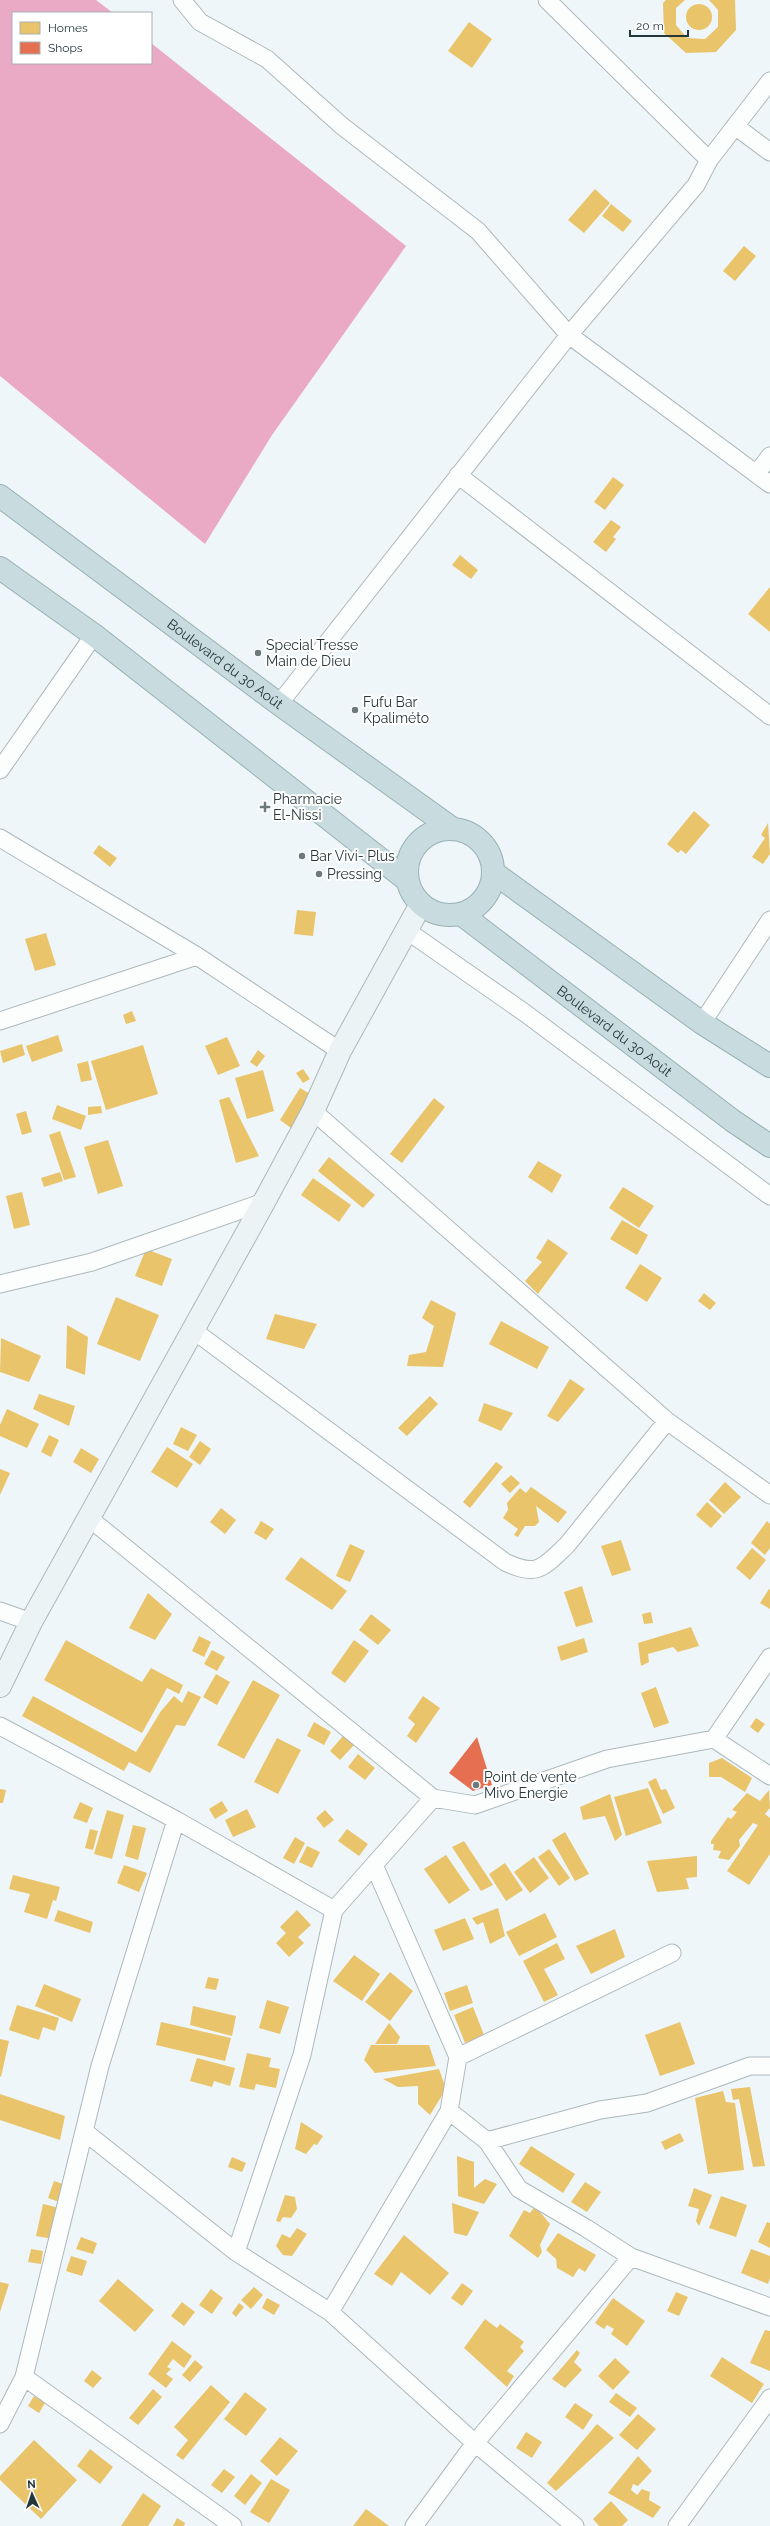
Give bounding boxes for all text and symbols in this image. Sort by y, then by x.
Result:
legend [12,12,152,64]
scale bar [630,12,688,38]
text: 20 m [636,19,664,33]
text: Homes [48,21,88,35]
text: Shops [48,41,83,55]
street label: Boulevard du 30 Août [164,616,286,712]
place label: Special Tresse Main de Dieu [266,637,358,669]
marker: Special Tresse Main de Dieu [253,648,263,658]
place label: Fufu Bar Kpaliméto [363,694,429,726]
marker: Fufu Bar Kpaliméto [350,705,360,715]
place label: Pharmacie El-Nissi [273,791,342,823]
marker: Pharmacie El-Nissi [260,802,270,812]
place label: Bar Vivi- Plus [310,848,395,864]
marker: Bar Vivi- Plus [297,851,307,861]
place label: Pressing [327,866,382,882]
marker: Pressing [314,869,324,879]
street label: Boulevard du 30 Août [554,982,675,1080]
place label: Point de vente Mivo Energie [484,1769,577,1801]
marker: Point de vente Mivo Energie [471,1780,481,1790]
north arrow [12,2474,52,2514]
text: N [27,2478,36,2491]

